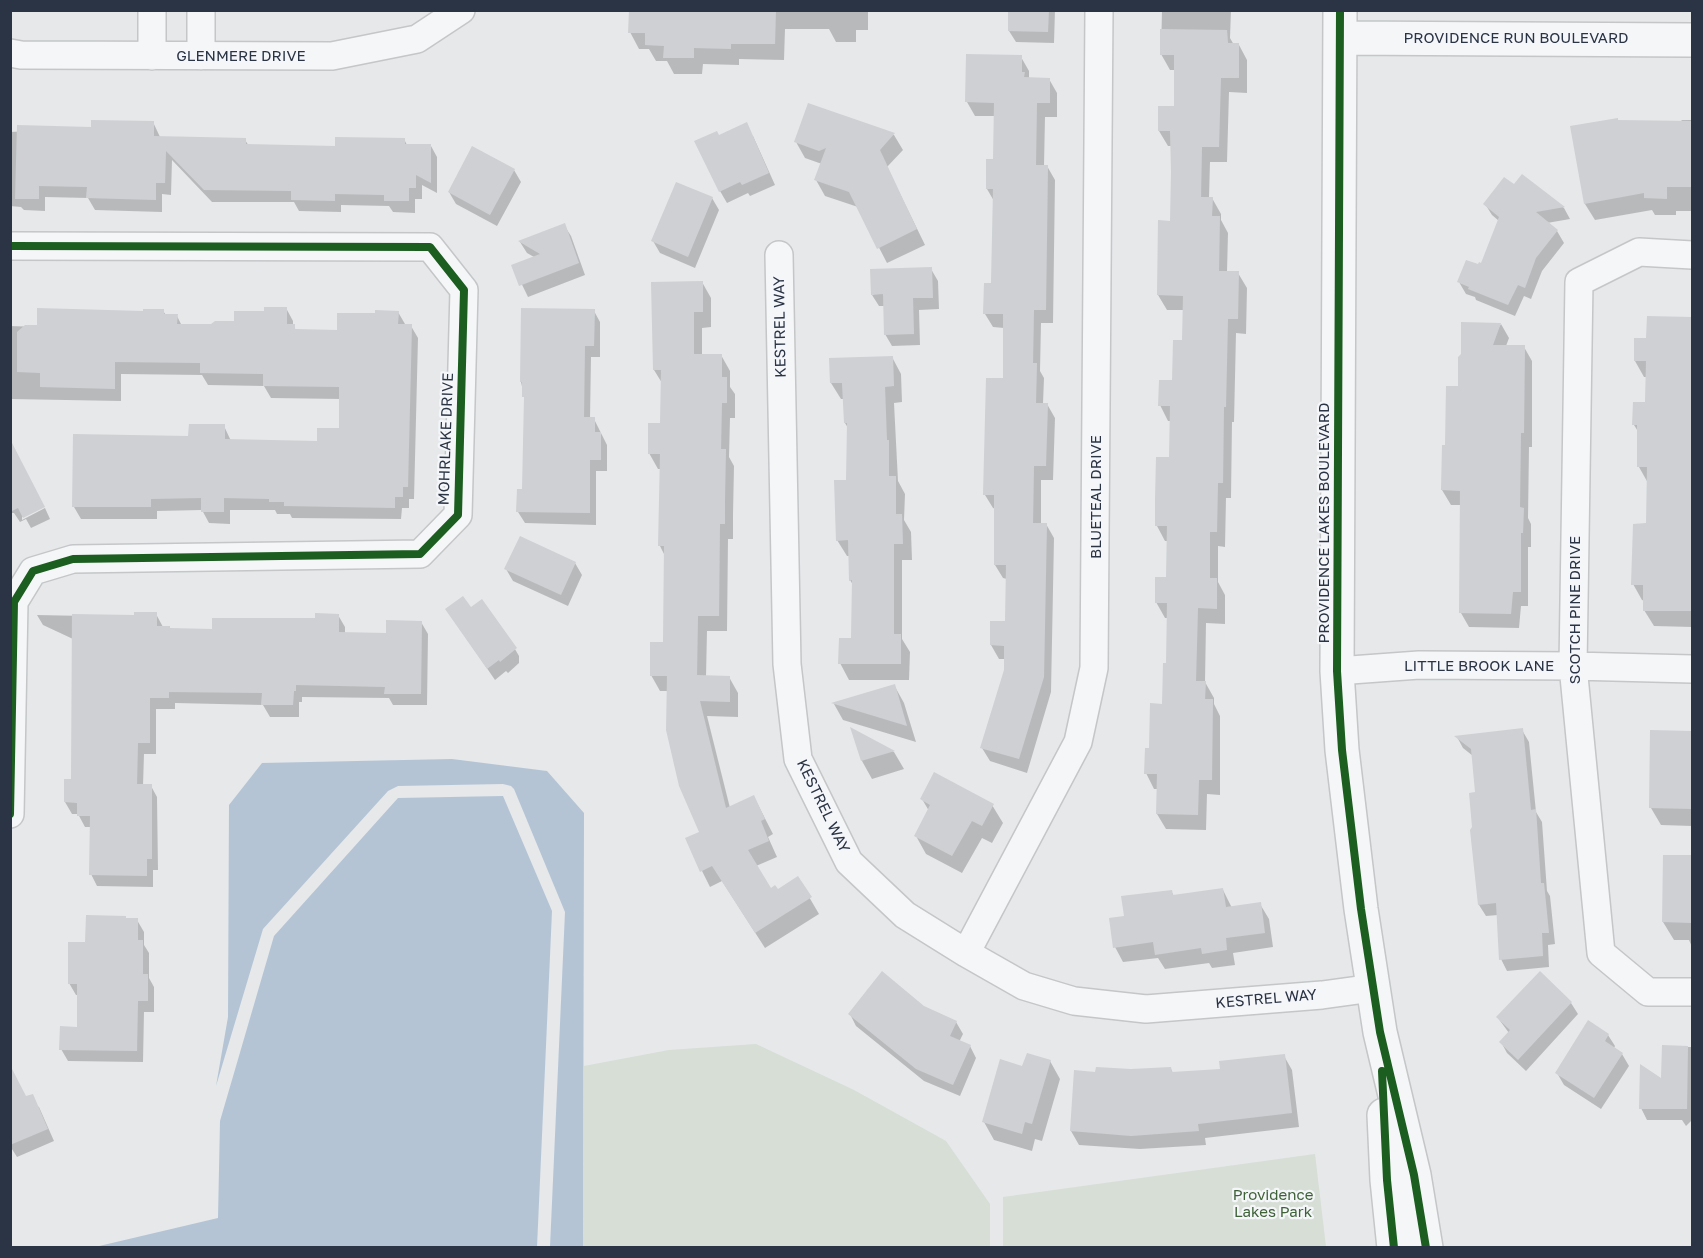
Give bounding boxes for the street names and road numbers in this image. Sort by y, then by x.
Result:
street label: PROVIDENCE RUN BOULEVARD [1403,29,1629,47]
street label: GLENMERE DRIVE [176,47,306,65]
street label: KESTREL WAY [770,276,790,378]
street label: MOHRLAKE DRIVE [435,372,457,506]
street label: PROVIDENCE LAKES BOULEVARD [1315,403,1333,643]
street label: BLUETEAL DRIVE [1087,435,1105,559]
street label: SCOTCH PINE DRIVE [1566,536,1584,684]
street label: LITTLE BROOK LANE [1404,657,1554,675]
street label: KESTREL WAY [793,756,853,856]
street label: KESTREL WAY [1215,986,1317,1012]

